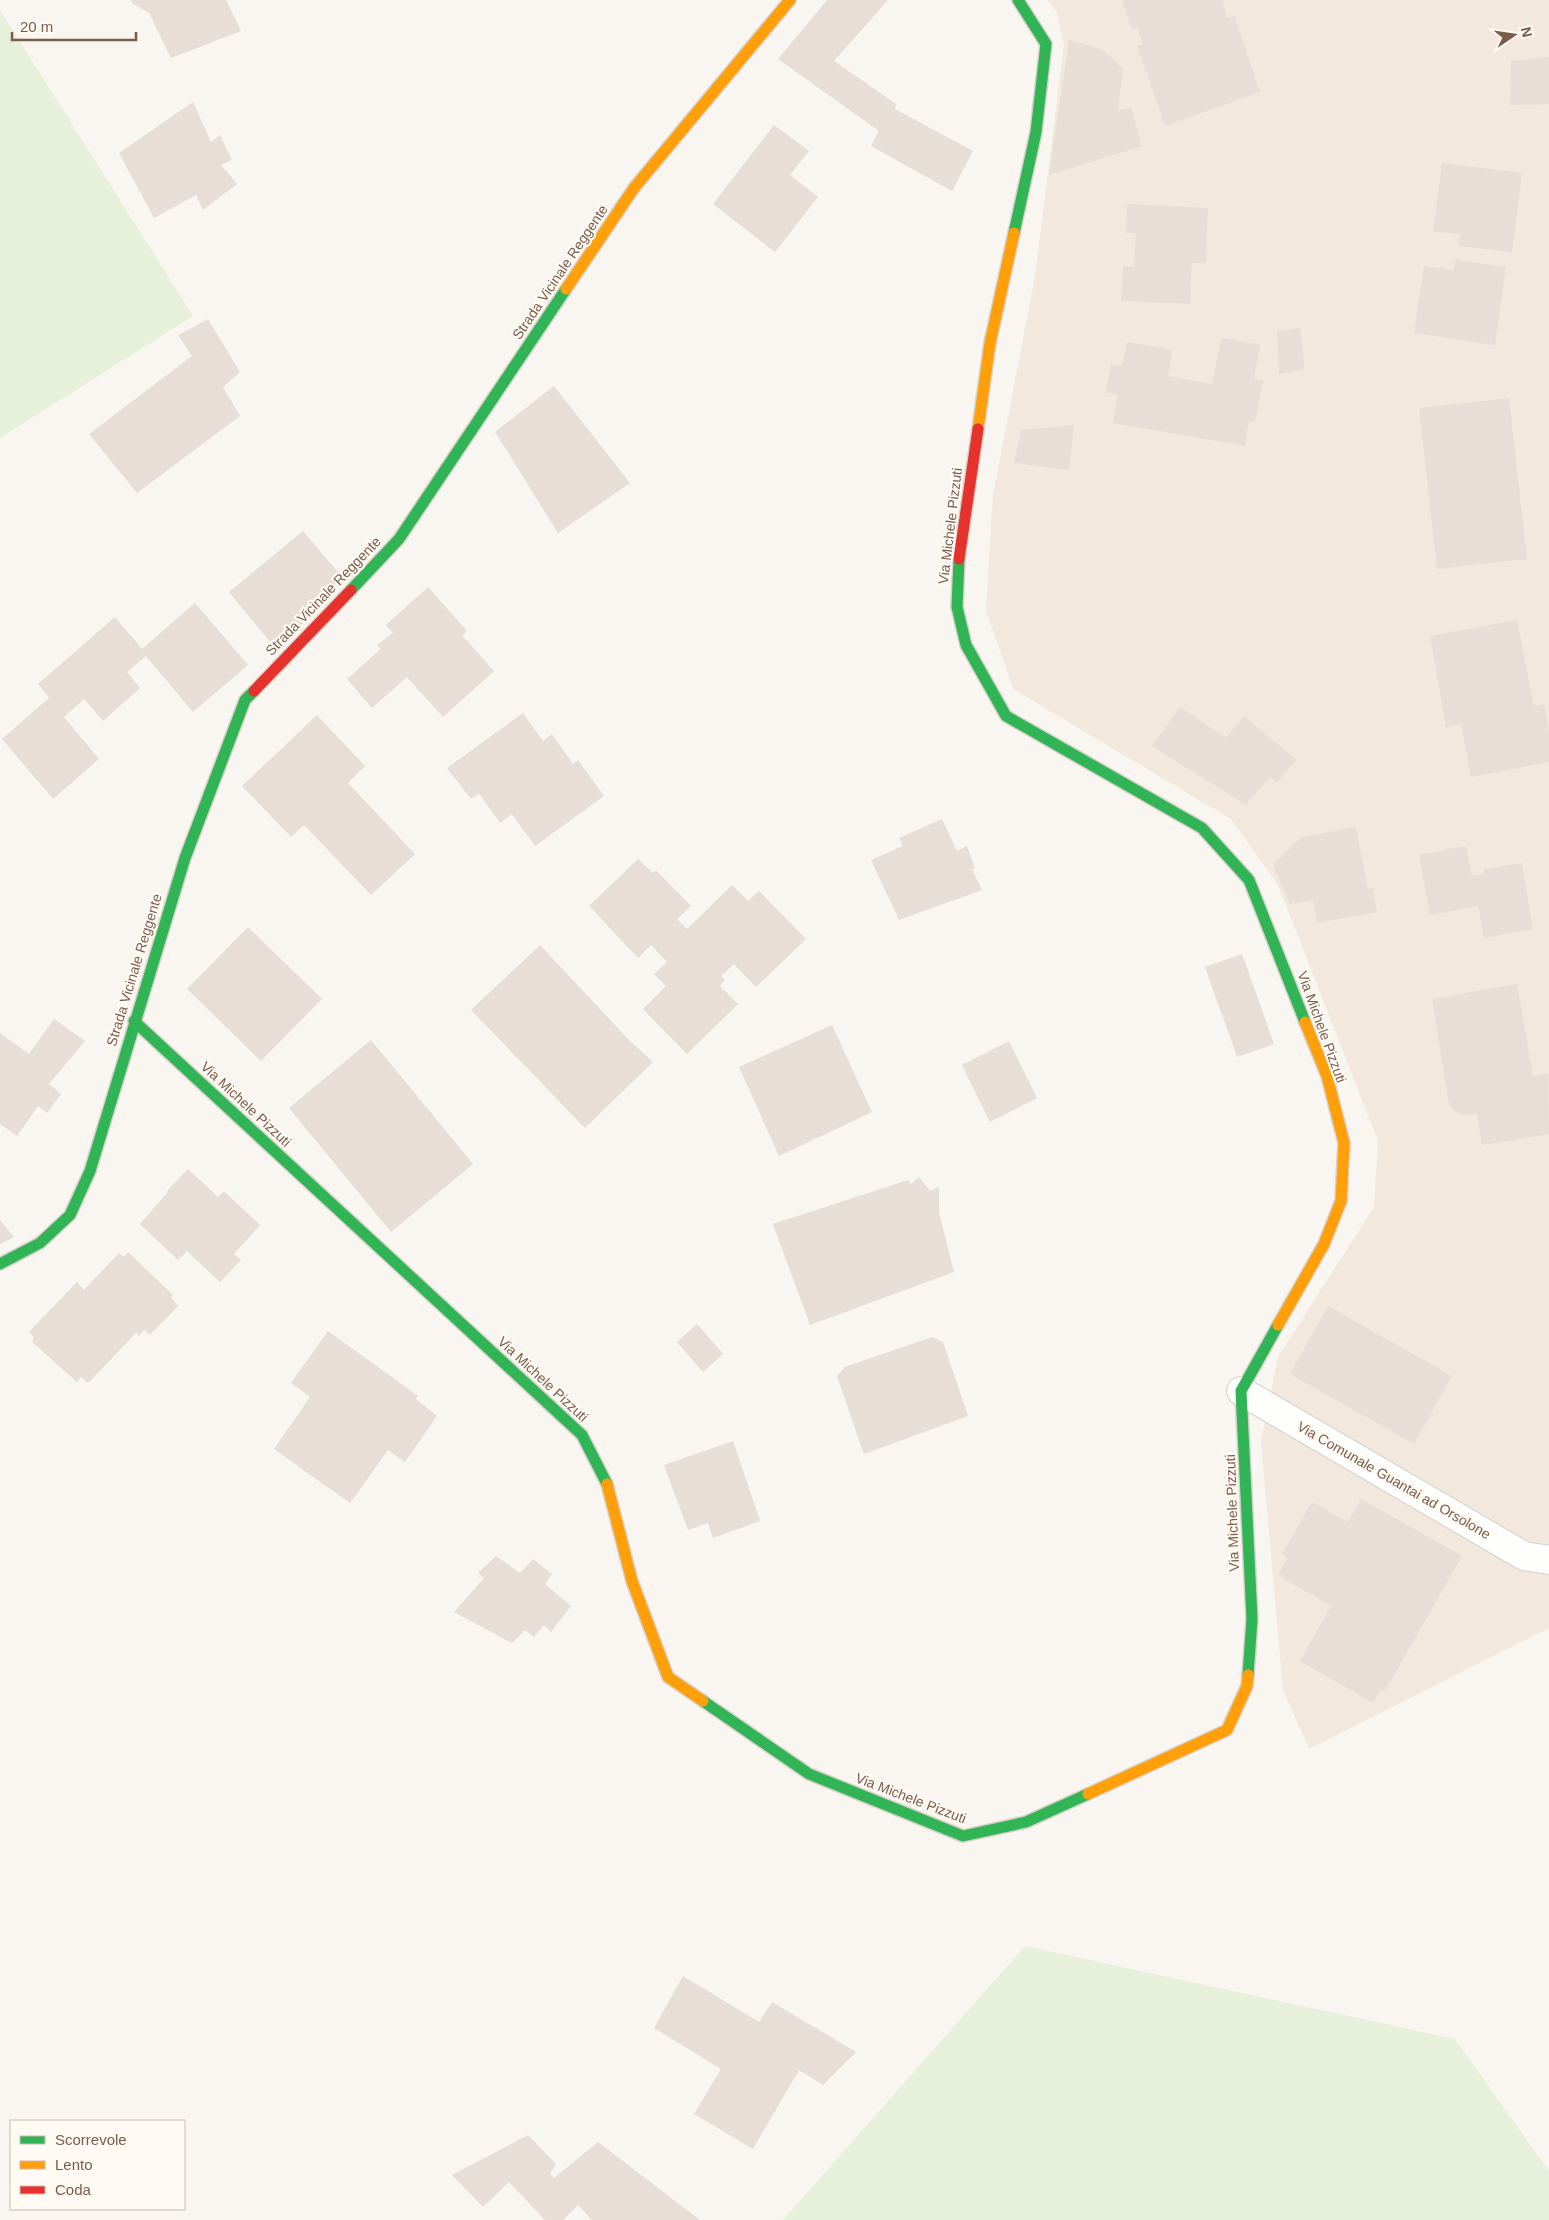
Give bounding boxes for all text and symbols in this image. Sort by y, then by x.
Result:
scale bar [12,10,136,42]
north arrow [1489,10,1539,60]
text: 20 m [20,18,53,35]
text: N [1518,25,1536,39]
street label: Strada Vicinale Reggente [509,202,611,342]
street label: Via Michele Pizzuti [935,467,965,585]
street label: Strada Vicinale Reggente [262,533,384,659]
street label: Strada Vicinale Reggente [103,892,165,1048]
street label: Via Michele Pizzuti [1294,969,1350,1085]
street label: Via Michele Pizzuti [198,1058,294,1150]
street label: Via Michele Pizzuti [495,1333,591,1425]
street label: Via Comunale Guantai ad Orsolone [1294,1418,1494,1542]
street label: Via Michele Pizzuti [1222,1454,1242,1572]
street label: Via Michele Pizzuti [853,1770,969,1826]
legend [10,2120,185,2210]
text: Scorrevole [55,2131,127,2148]
text: Lento [55,2156,93,2173]
text: Coda [55,2181,92,2198]

